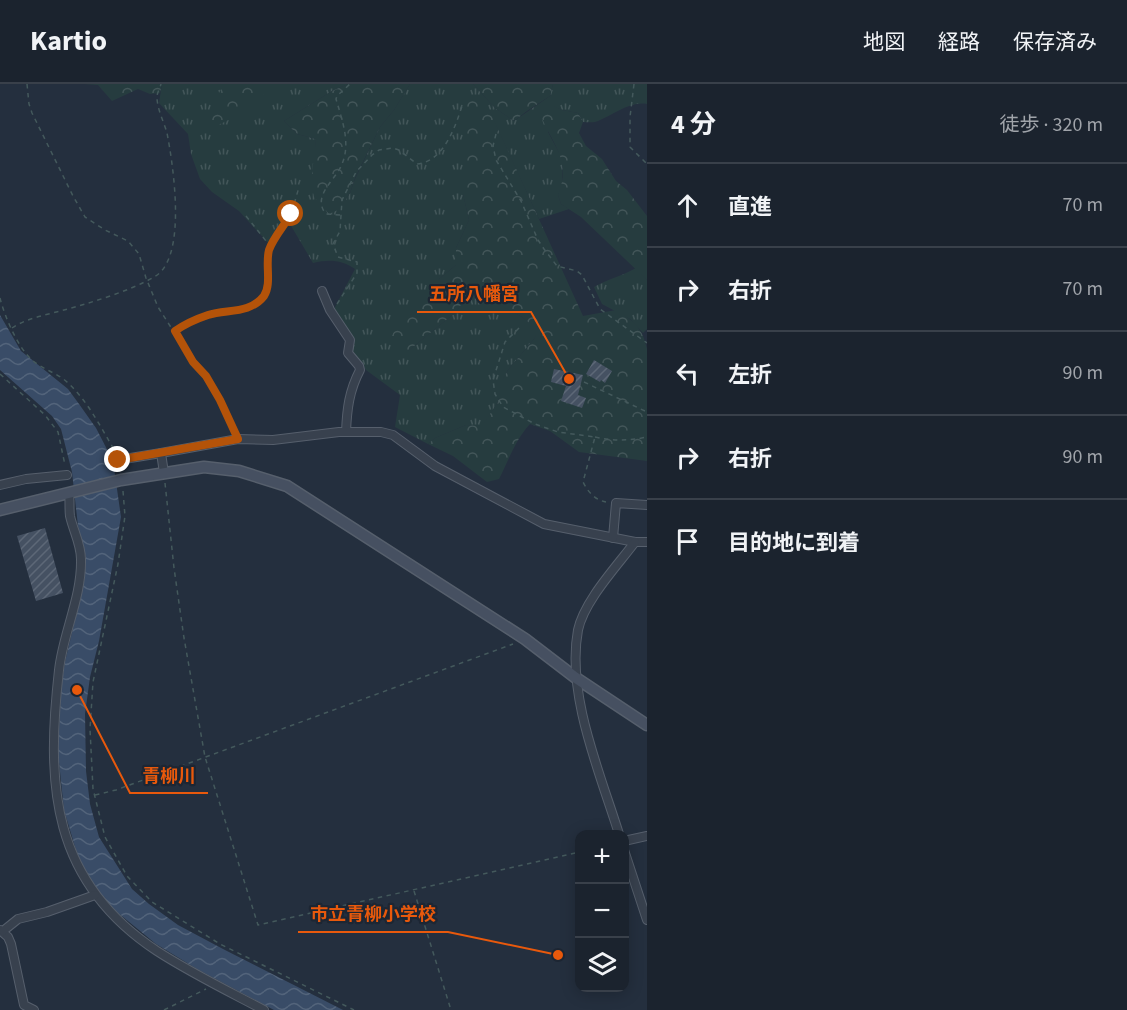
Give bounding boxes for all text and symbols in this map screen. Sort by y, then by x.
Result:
text: Kartio [30,21,107,61]
text: 地図 [863,27,905,57]
text: 経路 [938,27,980,57]
text: 保存済み [1013,27,1097,57]
text: 4 分 [671,106,716,143]
text: 徒歩 · 320 m [1000,111,1103,139]
icon: ahead [671,189,704,222]
text: 直進 [728,191,772,223]
text: 70 m [1063,191,1103,219]
route start [277,200,303,226]
icon: right [671,273,704,306]
text: 右折 [728,275,772,307]
text: 70 m [1063,275,1103,303]
callout: 五所八幡宮 [417,276,531,312]
text: 五所八幡宮 [429,282,519,307]
icon: left [671,357,704,390]
text: 左折 [728,359,772,391]
text: 90 m [1063,359,1103,387]
icon: right [671,441,704,474]
text: 右折 [728,443,772,475]
text: 90 m [1063,443,1103,471]
route end [104,446,130,472]
icon: arrive [671,525,704,558]
text: 目的地に到着 [728,527,860,559]
callout: 青柳川 [130,757,208,793]
text: 青柳川 [142,764,196,789]
map controls [575,830,629,992]
button: + [575,830,629,884]
button: − [575,884,629,938]
callout: 市立青柳小学校 [298,896,448,932]
text: 市立青柳小学校 [310,902,436,927]
button: layers [575,938,629,992]

